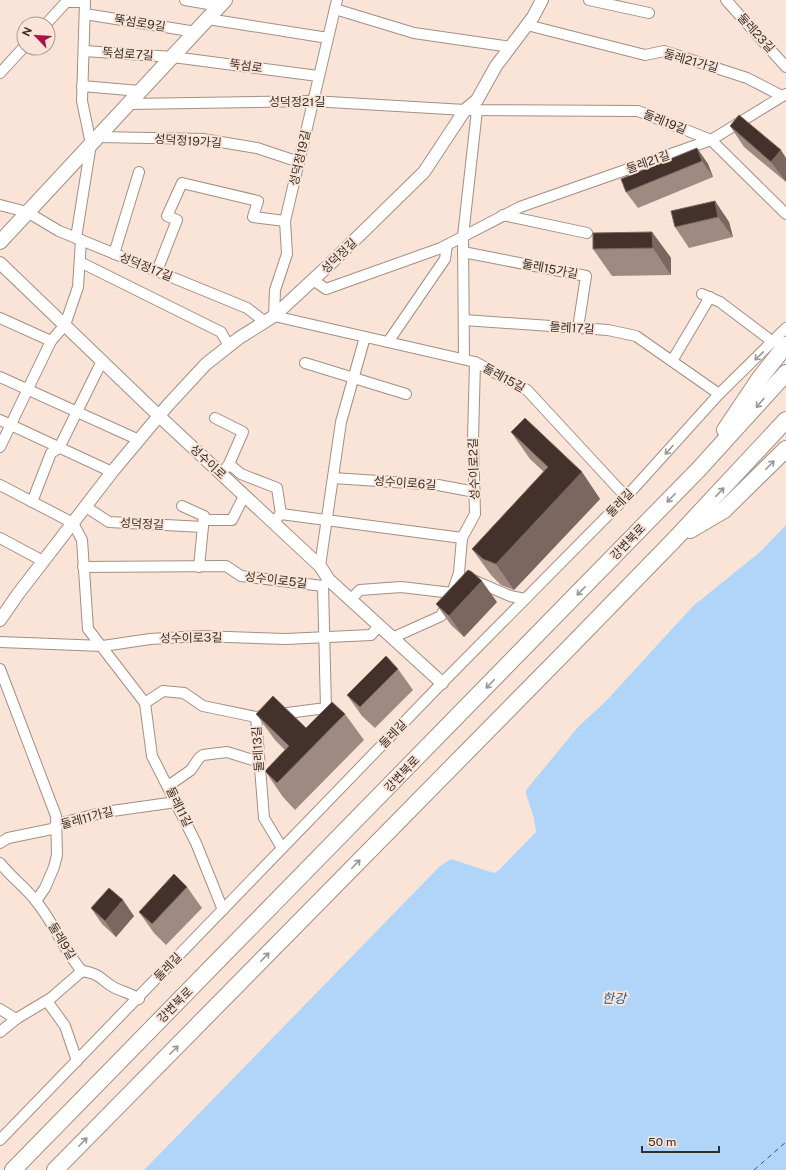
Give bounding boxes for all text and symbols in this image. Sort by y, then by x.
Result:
street label: 둘레23길 [735,11,777,55]
street label: 뚝섬로9길 [113,12,167,34]
north arrow [16,16,56,56]
text: N [20,25,34,38]
street label: 뚝섬로7길 [102,45,154,63]
street label: 둘레21가길 [662,47,720,75]
street label: 뚝섬로 [229,57,263,75]
street label: 성덕정21길 [269,95,325,109]
street label: 둘레19길 [641,107,689,137]
street label: 성덕정19길 [287,129,313,187]
street label: 성덕정19가길 [154,132,222,150]
street label: 둘레21길 [624,148,672,176]
street label: 성덕정길 [318,236,360,276]
street label: 성덕정17길 [117,250,175,284]
street label: 둘레15가길 [521,257,579,281]
street label: 둘레17길 [549,319,595,337]
one-way arrow [754,351,764,361]
street label: 둘레15길 [481,361,527,395]
one-way arrow [756,398,765,408]
street label: 성수이로2길 [466,438,482,500]
street label: 성수이로 [187,442,229,482]
one-way arrow [665,444,674,454]
one-way arrow [765,460,775,470]
street label: 성수이로6길 [373,474,437,492]
street label: 둘레길 [603,486,637,520]
one-way arrow [715,487,724,497]
one-way arrow [667,493,676,503]
street label: 성덕정길 [120,516,164,532]
street label: 강변북로 [608,521,648,563]
street label: 성수이로5길 [244,569,308,591]
one-way arrow [576,586,586,596]
street label: 성수이로3길 [159,630,223,646]
one-way arrow [485,679,495,689]
street label: 둘레길 [376,717,410,751]
street label: 둘레13길 [249,726,267,772]
street label: 강변북로 [382,753,422,795]
street label: 둘레11길 [163,785,195,829]
street label: 둘레11가길 [59,804,115,832]
one-way arrow [351,859,361,869]
street label: 둘레9길 [46,920,78,962]
street label: 둘레길 [151,950,185,984]
one-way arrow [260,952,270,962]
street label: 강변북로 [154,984,196,1026]
water label: 한강 [602,991,628,1006]
one-way arrow [169,1045,179,1055]
scale bar [642,1128,719,1154]
text: 50 m [648,1135,676,1149]
one-way arrow [78,1137,87,1147]

